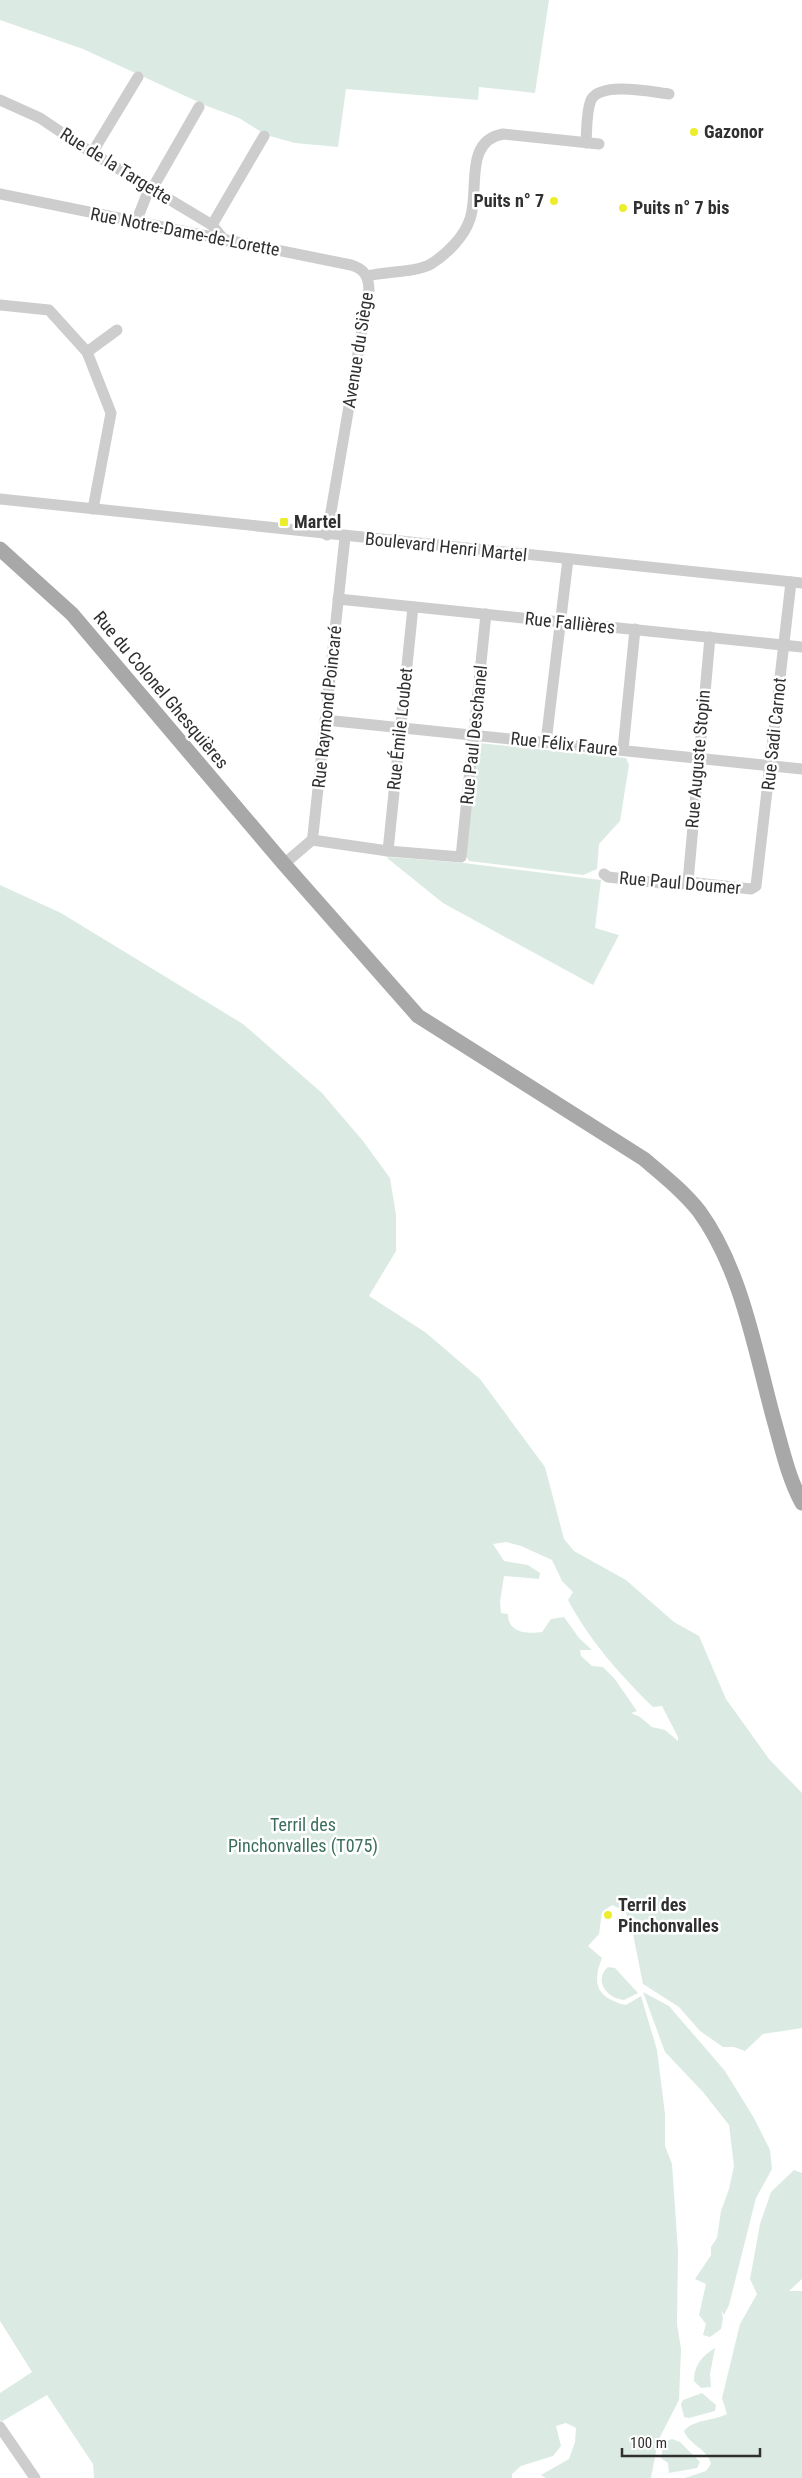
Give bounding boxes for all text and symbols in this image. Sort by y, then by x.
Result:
place label: Gazonor [704,121,764,142]
street label: Rue de la Targette [57,123,176,208]
marker: Gazonor [688,126,700,138]
place label: Puits n° 7 [473,190,544,211]
marker: Puits n° 7 [548,195,560,207]
place label: Puits n° 7 bis [633,197,729,218]
marker: Puits n° 7 bis [617,202,629,214]
street label: Rue Notre-Dame-de-Lorette [89,203,281,260]
street label: Avenue du Siège [338,291,377,409]
place label: Martel [294,511,341,532]
marker: Martel [278,516,290,528]
street label: Boulevard Henri Martel [364,528,528,565]
street label: Rue du Colonel Ghesquières [90,607,233,773]
street label: Rue Fallières [524,607,616,638]
street label: Rue Raymond Poincaré [308,625,345,789]
street label: Rue Paul Deschanel [456,664,491,806]
street label: Rue Émile Loubet [383,667,416,791]
street label: Rue Sadi Carnot [757,676,790,791]
street label: Rue Auguste Stopin [681,689,714,829]
street label: Rue Félix Faure [510,727,619,760]
street label: Rue Paul Doumer [618,867,742,898]
park label: Terril des Pinchonvalles (T075) [228,1814,378,1857]
place label: Terril des Pinchonvalles [618,1894,719,1936]
marker: Terril des Pinchonvalles [602,1909,614,1921]
scale bar [622,2426,760,2458]
text: 100 m [630,2434,667,2452]

